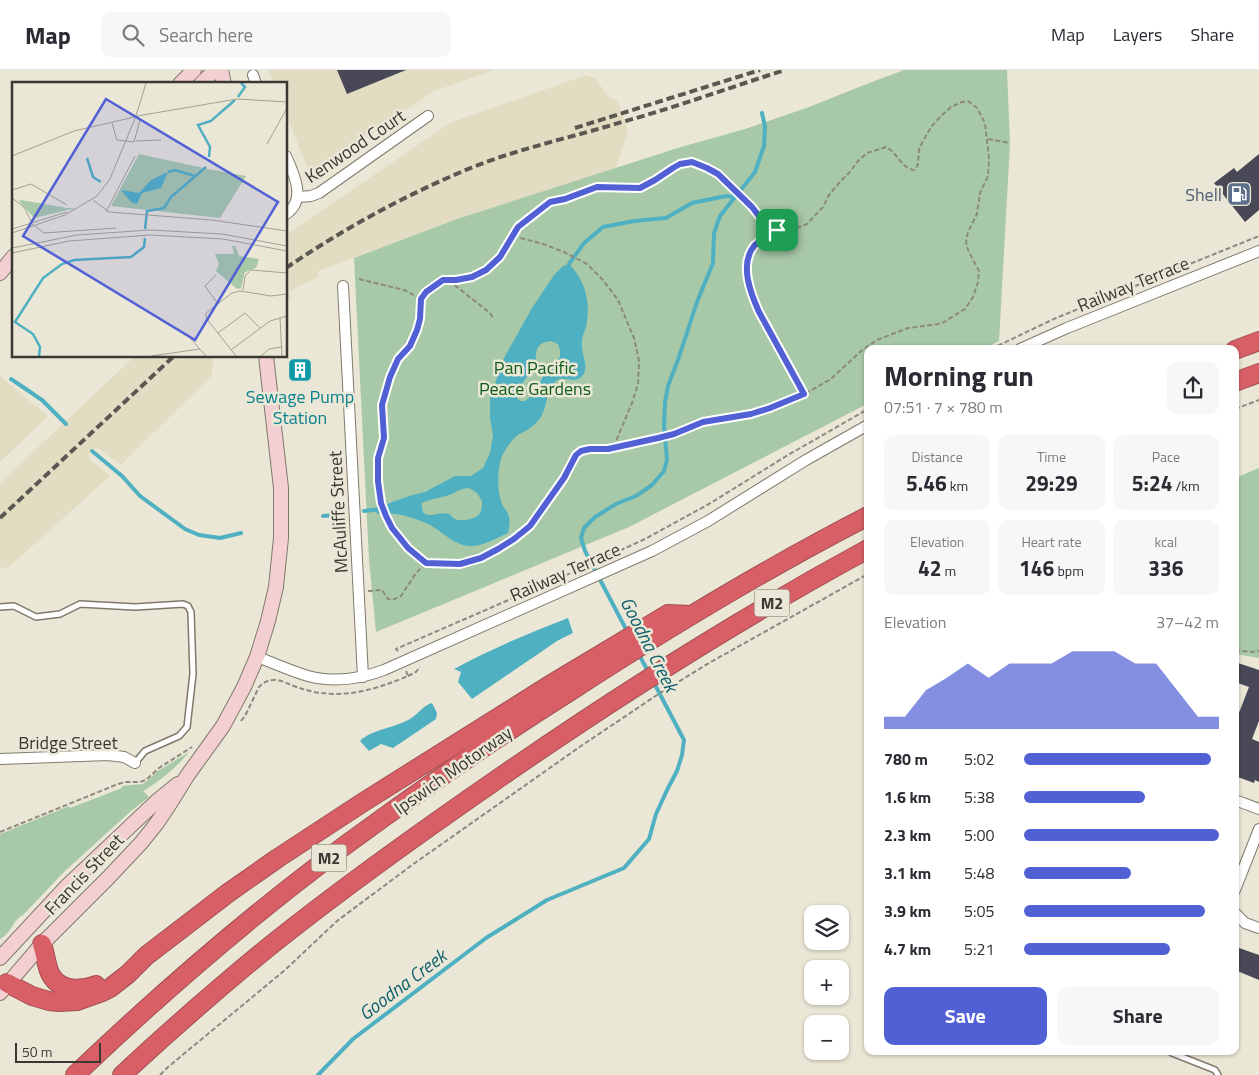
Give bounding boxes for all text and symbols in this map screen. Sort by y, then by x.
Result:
search box [101,12,451,57]
text: Map [25,17,71,53]
text: Search here [159,20,253,49]
icon: search [119,21,147,49]
text: Map [1051,21,1085,48]
text: Layers [1113,21,1162,48]
text: Share [1190,21,1234,48]
inset map [12,82,288,358]
street label: Kenwood Court [299,102,411,190]
place label: Shell [1185,181,1222,208]
fuel station icon: Shell [1226,181,1252,207]
pin [756,209,798,251]
icon: arrive [763,216,791,244]
street label: Railway Terrace [1073,249,1193,319]
park label: Pan Pacific Peace Gardens [479,354,591,402]
text: Morning run [884,354,1034,397]
building icon: Sewage Pump Station [287,357,313,383]
button: share [1167,362,1219,414]
place label: Sewage Pump Station [246,383,354,431]
text: 07:51 · 7 × 780 m [884,395,1003,419]
text: Distance [912,446,963,467]
text: Time [1037,446,1066,467]
text: Pace [1152,446,1180,467]
street label: McAuliffe Street [321,449,355,574]
text: 5.46 [906,467,947,499]
text: 29:29 [1025,467,1078,499]
text: 5:24 [1132,467,1173,499]
text: km [947,475,968,496]
text: /km [1173,475,1200,496]
text: Elevation [910,531,964,552]
text: Heart rate [1021,531,1082,552]
text: kcal [1154,531,1177,552]
street label: Railway Terrace [505,536,625,608]
text: 42 [918,552,942,584]
text: 146 [1019,552,1054,584]
text: 336 [1148,552,1183,584]
text: m [942,560,956,581]
text: bpm [1054,560,1084,581]
road number: M2 [754,590,790,616]
water label: Goodna Creek [614,591,688,699]
text: Elevation [884,610,946,634]
text: 37–42 m [1156,610,1219,634]
street label: Ipswich Motorway [388,719,518,821]
street label: Bridge Street [18,729,118,756]
text: 780 m [884,747,928,771]
text: 5:02 [964,747,994,771]
text: 1.6 km [884,785,931,809]
text: 5:38 [964,785,994,809]
text: 2.3 km [884,823,931,847]
text: 5:00 [964,823,994,847]
street label: Francis Street [38,827,130,921]
road number: M2 [312,844,346,871]
text: 3.1 km [884,861,931,885]
text: 5:48 [964,861,994,885]
text: 3.9 km [884,899,931,923]
text: 5:05 [964,899,994,923]
map controls [804,905,849,1060]
button: layers [804,905,849,950]
text: 4.7 km [884,937,931,961]
text: 5:21 [964,937,994,961]
water label: Goodna Creek [352,940,454,1027]
button: + [804,960,849,1005]
button: Save [884,987,1047,1045]
button: Share [1057,987,1219,1045]
button: − [804,1015,849,1060]
scale bar [15,1040,101,1063]
text: 50 m [22,1041,52,1062]

